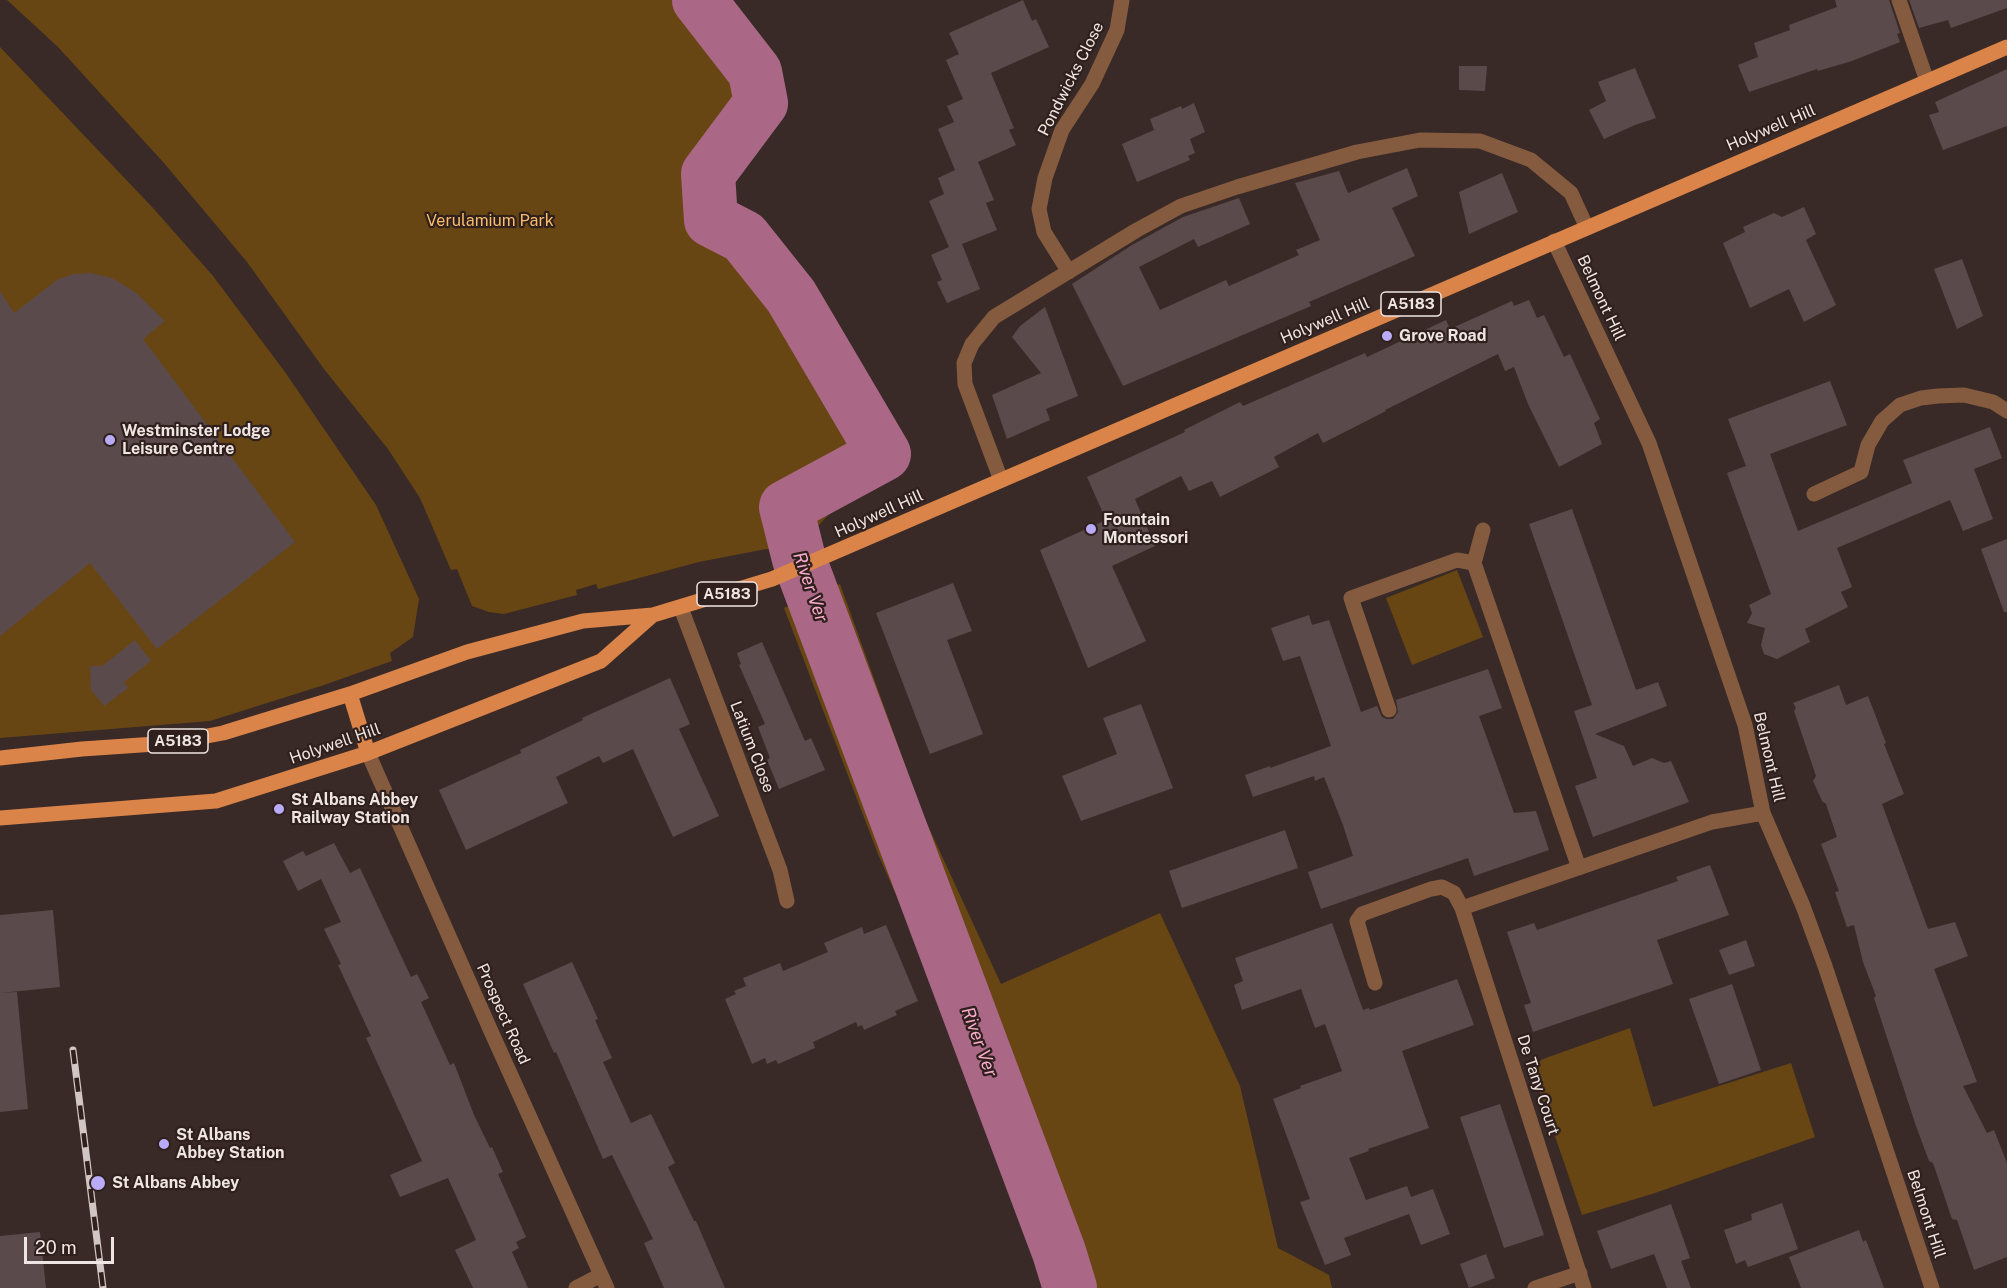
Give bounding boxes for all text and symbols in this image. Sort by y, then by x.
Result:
street label: Pondwicks Close [1034,19,1108,139]
street label: Holywell Hill [1724,101,1818,155]
park label: Verulamium Park [426,211,554,231]
street label: Belmont Hill [1573,252,1629,344]
road number: A5183 [1381,292,1441,316]
street label: Holywell Hill [1278,294,1372,348]
place label: Grove Road [1399,326,1486,346]
marker: Grove Road [1380,329,1394,343]
place label: Westminster Lodge Leisure Centre [122,421,270,459]
marker: Westminster Lodge Leisure Centre [103,433,117,447]
street label: Holywell Hill [832,486,926,542]
place label: Fountain Montessori [1103,510,1188,548]
marker: Fountain Montessori [1084,522,1098,536]
water label: River Ver [788,549,832,625]
road number: A5183 [697,582,757,606]
street label: Latium Close [726,699,778,795]
street label: Belmont Hill [1749,710,1789,804]
street label: Holywell Hill [287,719,383,769]
road number: A5183 [148,729,208,753]
place label: St Albans Abbey Railway Station [291,790,418,828]
marker: St Albans Abbey Railway Station [272,802,286,816]
street label: Prospect Road [472,961,534,1067]
water label: River Ver [956,1004,1002,1080]
street label: De Tany Court [1513,1032,1563,1138]
place label: St Albans Abbey Station [176,1125,285,1163]
marker: St Albans Abbey Station [157,1137,171,1151]
street label: Belmont Hill [1903,1167,1949,1261]
place label: St Albans Abbey [112,1173,239,1193]
marker: St Albans Abbey [89,1174,107,1192]
scale bar [27,1225,117,1263]
text: 20 m [35,1237,77,1258]

